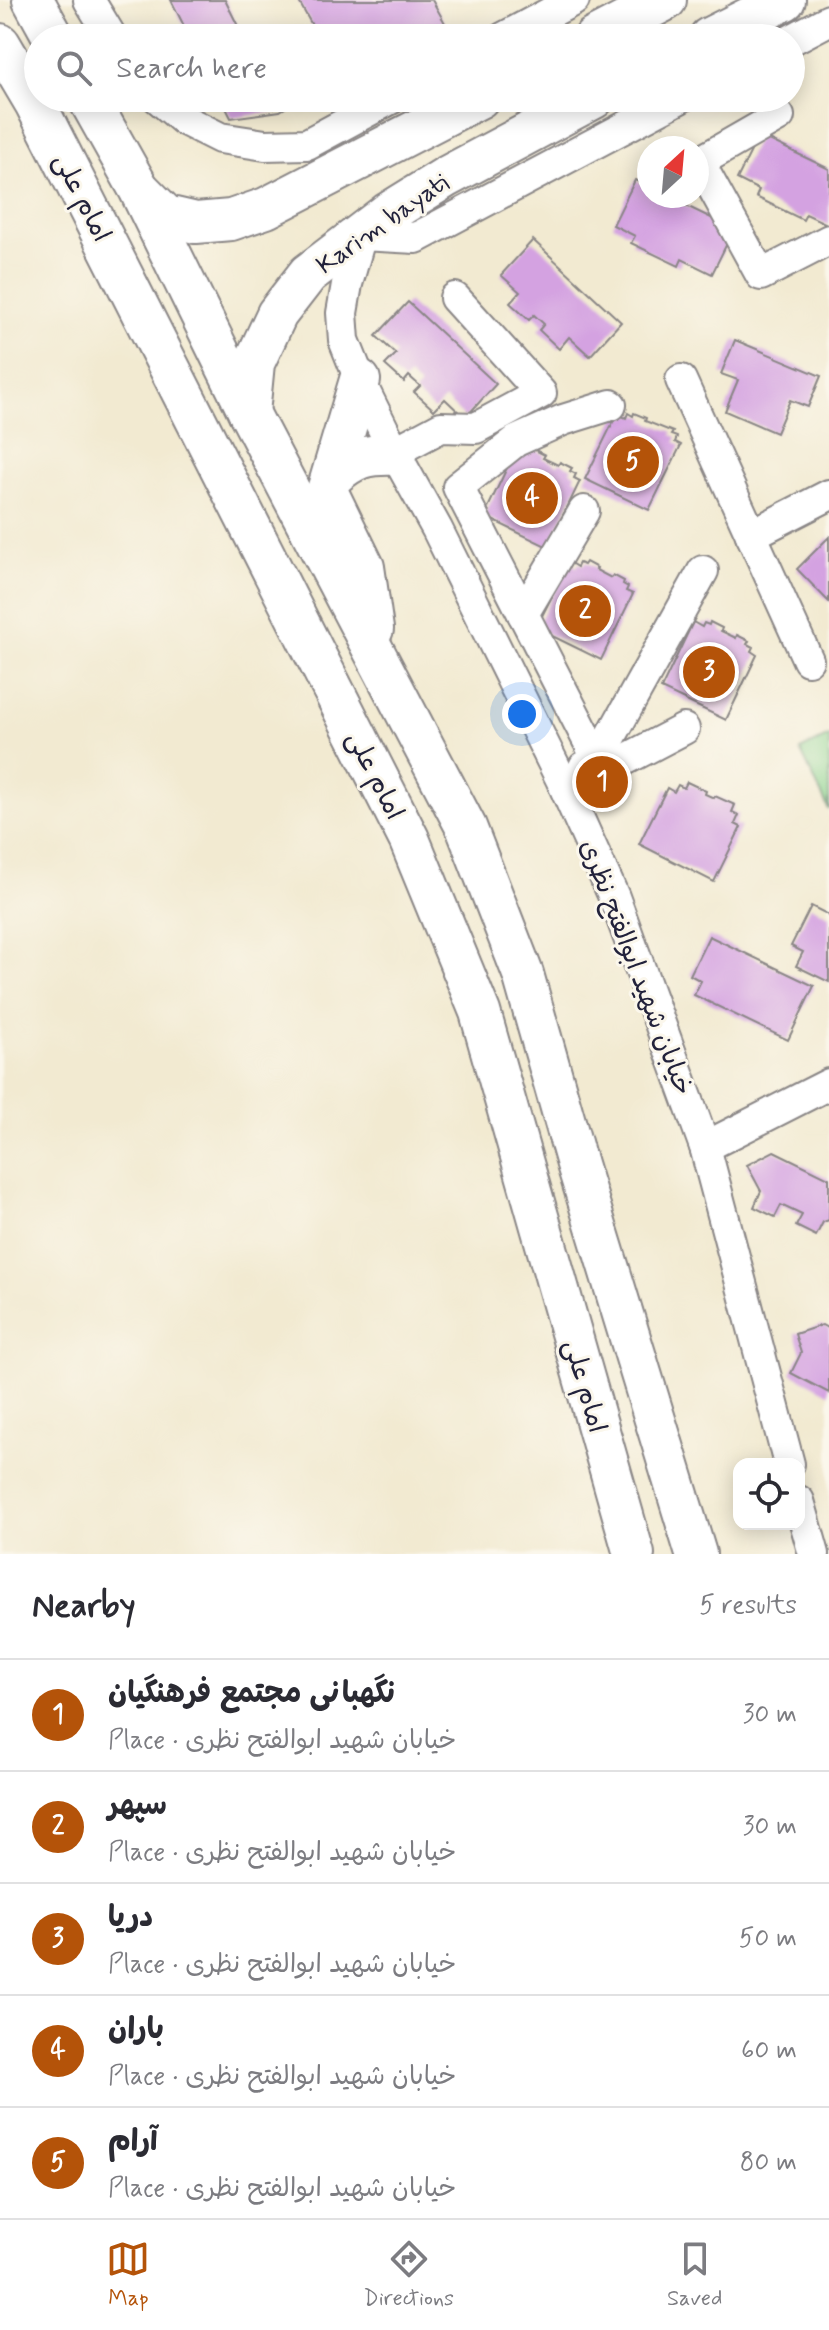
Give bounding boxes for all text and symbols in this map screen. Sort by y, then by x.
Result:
search box [24,24,805,112]
icon: search [52,46,96,90]
text: Search here [116,49,267,88]
north arrow [637,136,709,208]
street label: امام علی [44,148,118,248]
street label: Karim bayati [310,166,456,283]
pin: 5 [607,432,659,492]
pin: 4 [506,468,558,528]
pin: 2 [559,581,611,641]
pin: 3 [683,642,735,702]
your location [502,694,542,734]
street label: امام علی [337,726,411,826]
pin: 1 [576,752,628,812]
street label: خیابان شهید ابوالفتح نظری [571,835,700,1100]
street label: امام علی [554,1336,614,1437]
map controls [733,1458,805,1530]
button: locate [733,1458,805,1530]
text: Nearby [32,1584,136,1629]
text: 5 results [699,1589,797,1623]
text: نگهبانی مجتمع فرهنگیان [108,1674,395,1713]
text: 1 [52,1698,64,1732]
text: 30 m [743,1698,797,1732]
text: Place · خیابان شهید ابوالفتح نظری [108,1724,456,1758]
text: سپهر [108,1786,167,1825]
text: 2 [52,1810,64,1844]
text: 30 m [743,1810,797,1844]
text: Place · خیابان شهید ابوالفتح نظری [108,1836,456,1870]
text: دریا [108,1898,153,1937]
text: 3 [52,1922,64,1956]
text: 50 m [739,1922,797,1956]
text: Place · خیابان شهید ابوالفتح نظری [108,1948,456,1982]
text: باران [108,2010,164,2049]
text: 4 [50,2034,66,2068]
text: 60 m [741,2034,797,2068]
text: Place · خیابان شهید ابوالفتح نظری [108,2060,456,2094]
text: آرام [108,2122,158,2161]
text: 5 [50,2146,66,2180]
text: 80 m [740,2146,797,2180]
text: Place · خیابان شهید ابوالفتح نظری [108,2172,456,2206]
tab: Map [106,2237,150,2313]
tab: Directions [363,2237,454,2313]
tab: Saved [667,2237,722,2313]

